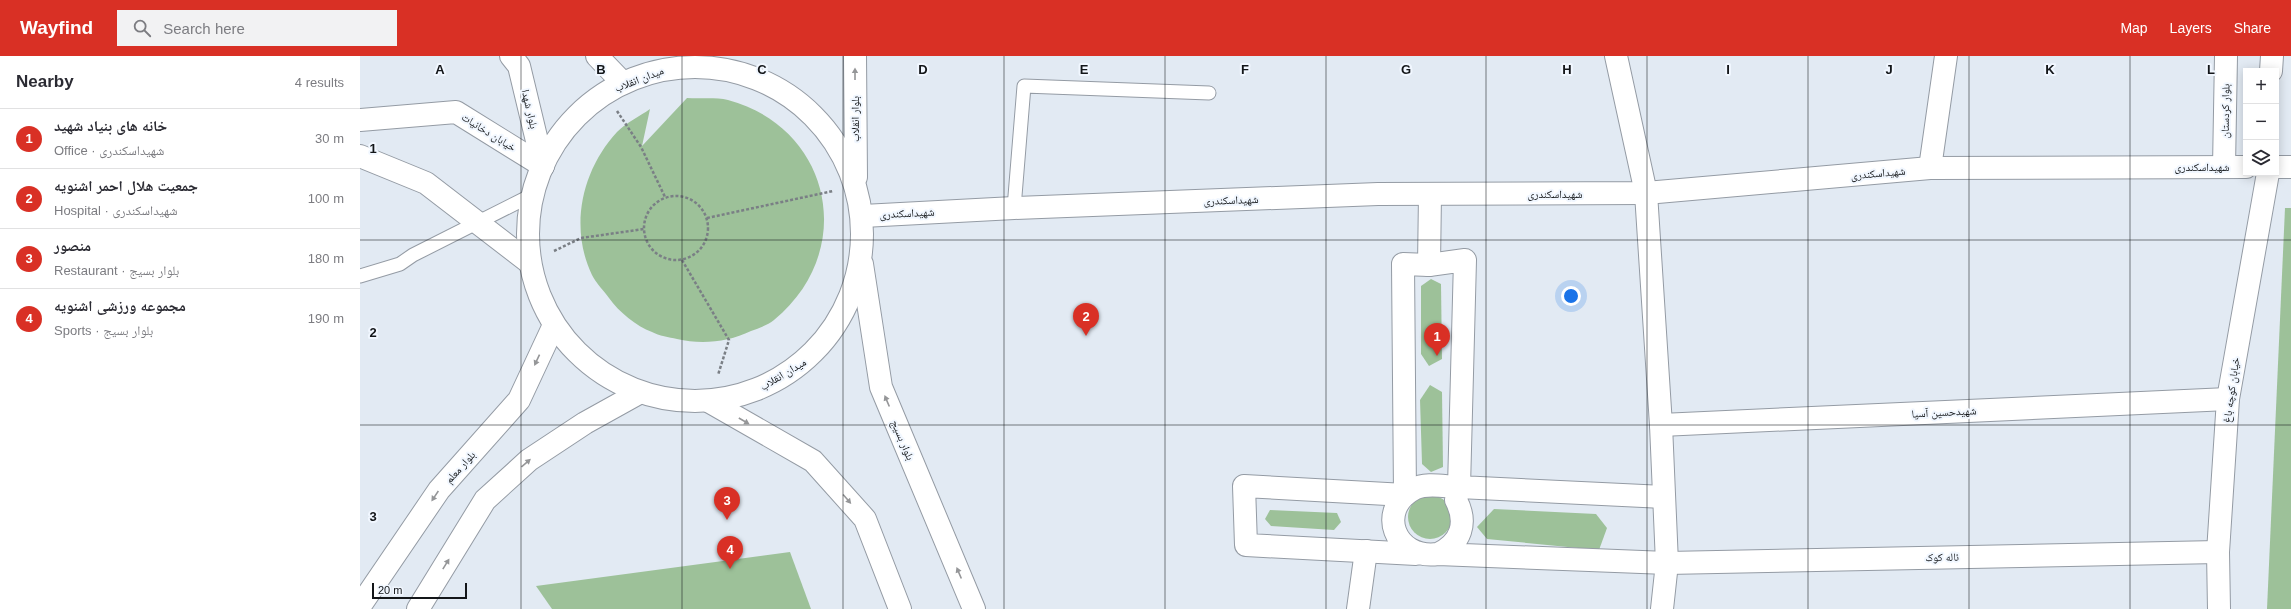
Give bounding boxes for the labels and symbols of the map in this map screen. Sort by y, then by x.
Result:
text: A [435,62,445,77]
text: B [596,62,606,77]
text: C [757,62,767,77]
text: D [918,62,928,77]
text: E [1080,62,1089,77]
text: F [1241,62,1249,77]
text: G [1401,62,1411,77]
text: H [1562,62,1572,77]
text: I [1726,62,1730,77]
text: J [1885,62,1893,77]
text: K [2045,62,2055,77]
text: L [2207,62,2215,77]
street label: میدان انقلاب [613,64,666,95]
one-way arrow [852,67,858,80]
street label: بلوار کردستان [2219,84,2232,139]
street label: بلوار شهدا [519,88,540,130]
street label: بلوار انقلاب [849,96,861,142]
street label: خیابان دخانیات [459,111,518,154]
text: 1 [369,141,377,156]
street label: شهیداسکندری [2175,161,2229,174]
street label: شهیداسکندری [1850,165,1906,182]
street label: شهیداسکندری [1528,188,1582,201]
street label: شهیداسکندری [1203,193,1259,208]
street label: شهیداسکندری [879,206,935,221]
your location [1561,286,1581,306]
pin: 2 [1073,303,1099,336]
pin: 1 [1424,323,1450,356]
text: 2 [369,325,377,340]
one-way arrow [534,355,540,366]
street label: میدان انقلاب [758,356,809,393]
street label: خیابان کوچه باغ [2220,356,2243,424]
one-way arrow [884,396,890,407]
street label: شهیدحسین آسیا [1911,404,1977,421]
one-way arrow [738,418,750,425]
street label: بلوار بسیج [888,418,917,462]
street label: بلوار معلم [443,449,479,487]
one-way arrow [521,458,531,468]
pin: 3 [714,487,740,520]
one-way arrow [431,491,439,502]
one-way arrow [842,494,851,503]
text: 3 [369,509,377,524]
pin: 4 [717,536,743,569]
street label: ئاله کوک [1925,551,1959,563]
one-way arrow [442,558,449,570]
one-way arrow [955,567,962,579]
scale bar [372,581,467,600]

